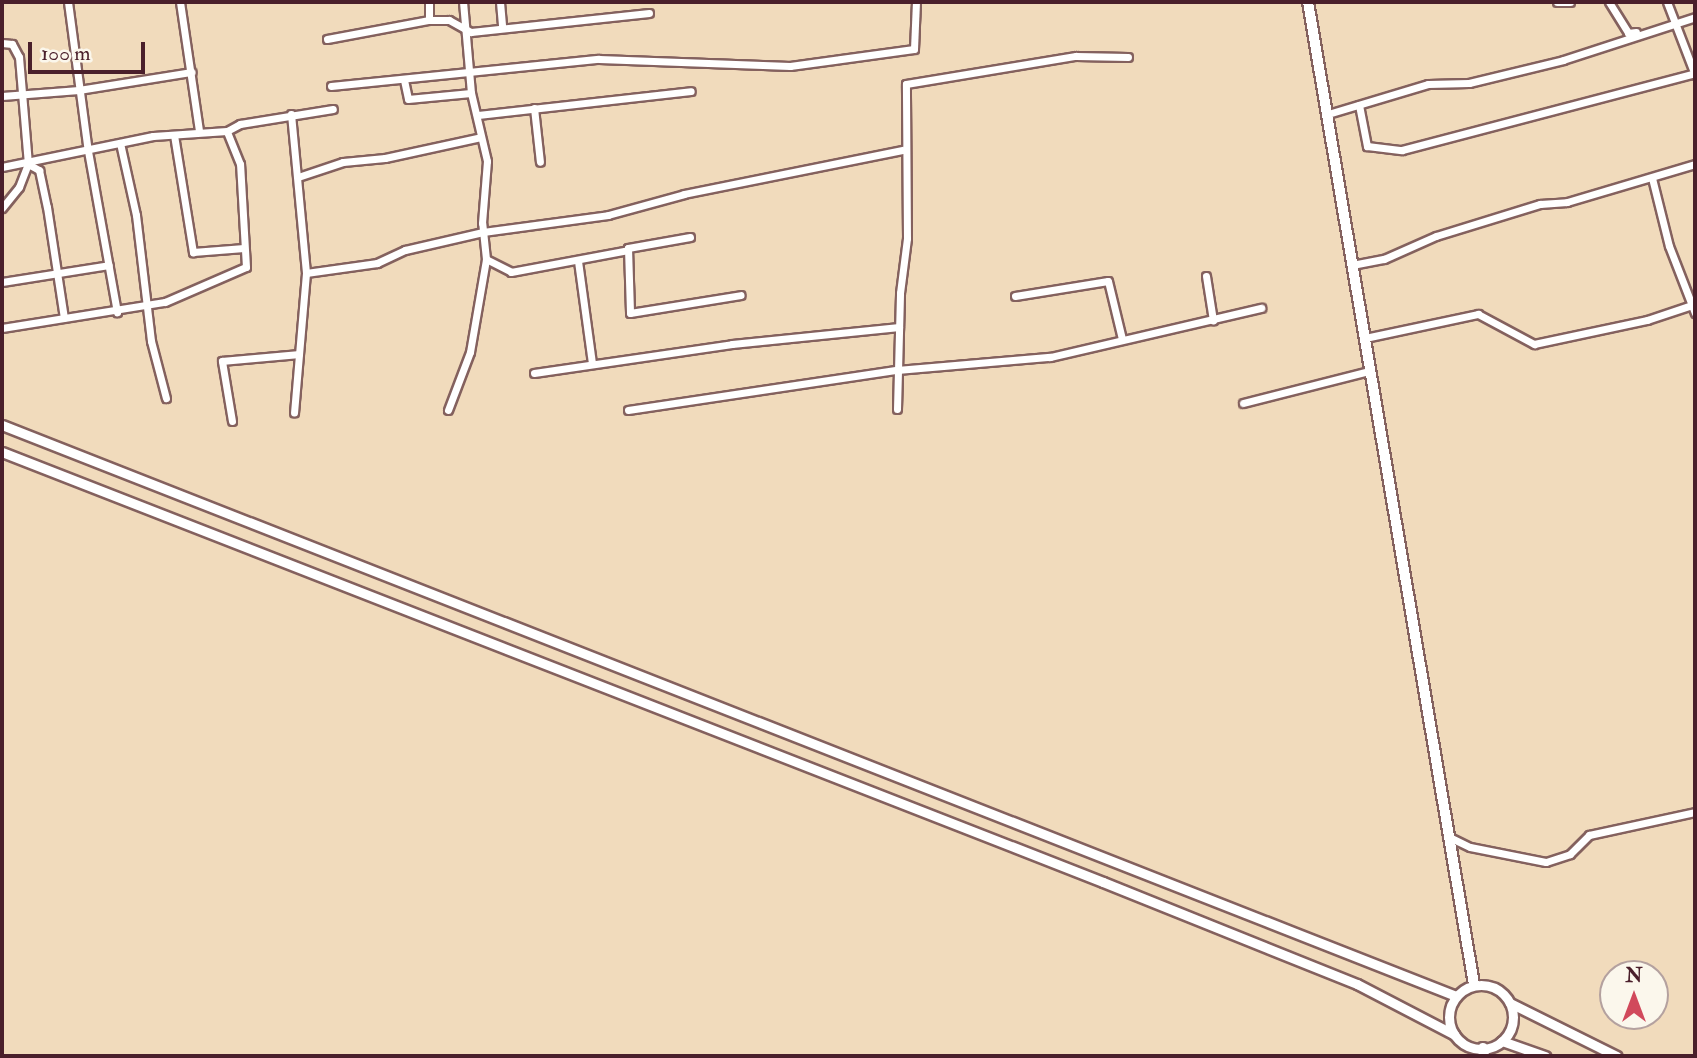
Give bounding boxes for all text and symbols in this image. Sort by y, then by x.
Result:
scale bar [32,28,149,72]
text: 100 m [41,40,91,67]
north arrow [1599,960,1669,1030]
text: N [1625,964,1643,988]

